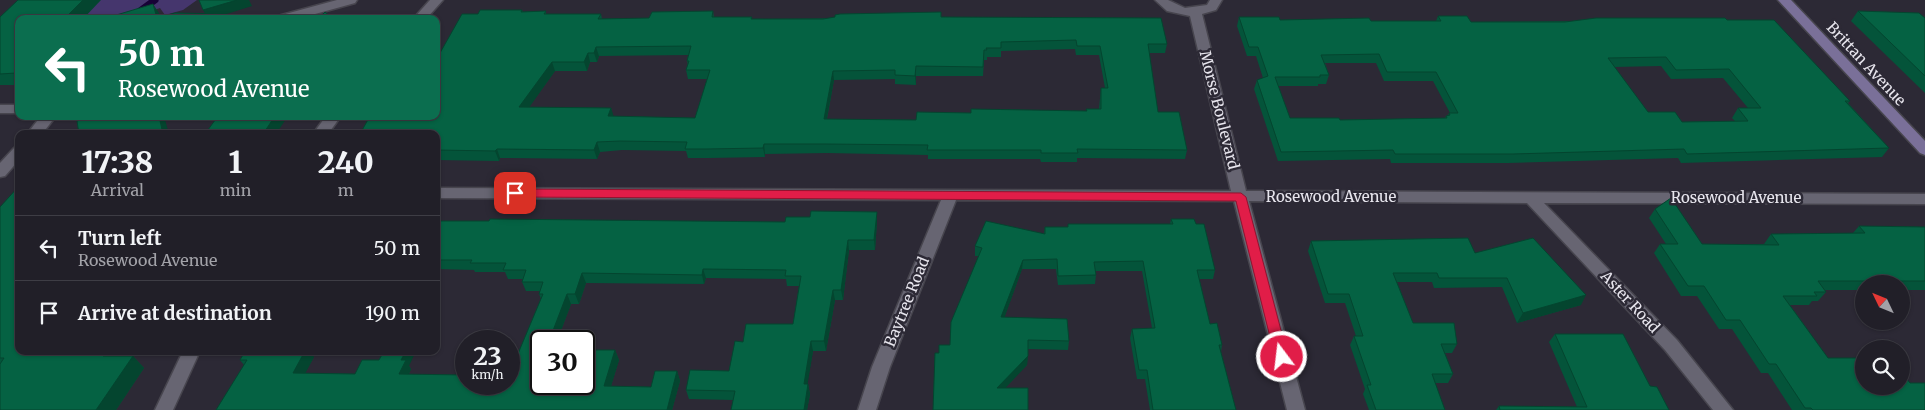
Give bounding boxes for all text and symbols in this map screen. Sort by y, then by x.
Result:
street label: Brittan Avenue [1823,18,1910,110]
text: 50 m [118,32,205,76]
icon: left [35,35,100,100]
street label: Morse Boulevard [1196,49,1243,171]
text: Rosewood Avenue [118,75,309,103]
text: 17:38 [81,143,153,181]
text: 1 [229,143,243,181]
text: 240 [318,143,374,181]
pin [494,172,536,214]
icon: arrive [501,179,529,207]
text: Arrival [91,180,144,200]
text: min [220,180,251,200]
text: m [338,180,354,200]
street label: Rosewood Avenue [1266,187,1396,206]
street label: Rosewood Avenue [1671,188,1801,207]
text: Turn left [78,226,162,250]
icon: left [35,234,63,262]
text: 50 m [374,236,420,260]
text: Rosewood Avenue [78,250,217,270]
street label: Baytree Road [880,254,933,350]
street label: Aster Road [1596,266,1664,337]
north arrow [1855,275,1910,330]
map controls [1855,275,1910,395]
icon: arrive [35,299,63,327]
text: Arrive at destination [78,301,272,325]
text: 190 m [365,301,420,325]
speed limit sign: 30 [530,330,595,395]
position arrow [1255,330,1307,382]
text: 23 [473,340,502,372]
button: search [1855,340,1910,395]
text: km/h [472,367,503,382]

